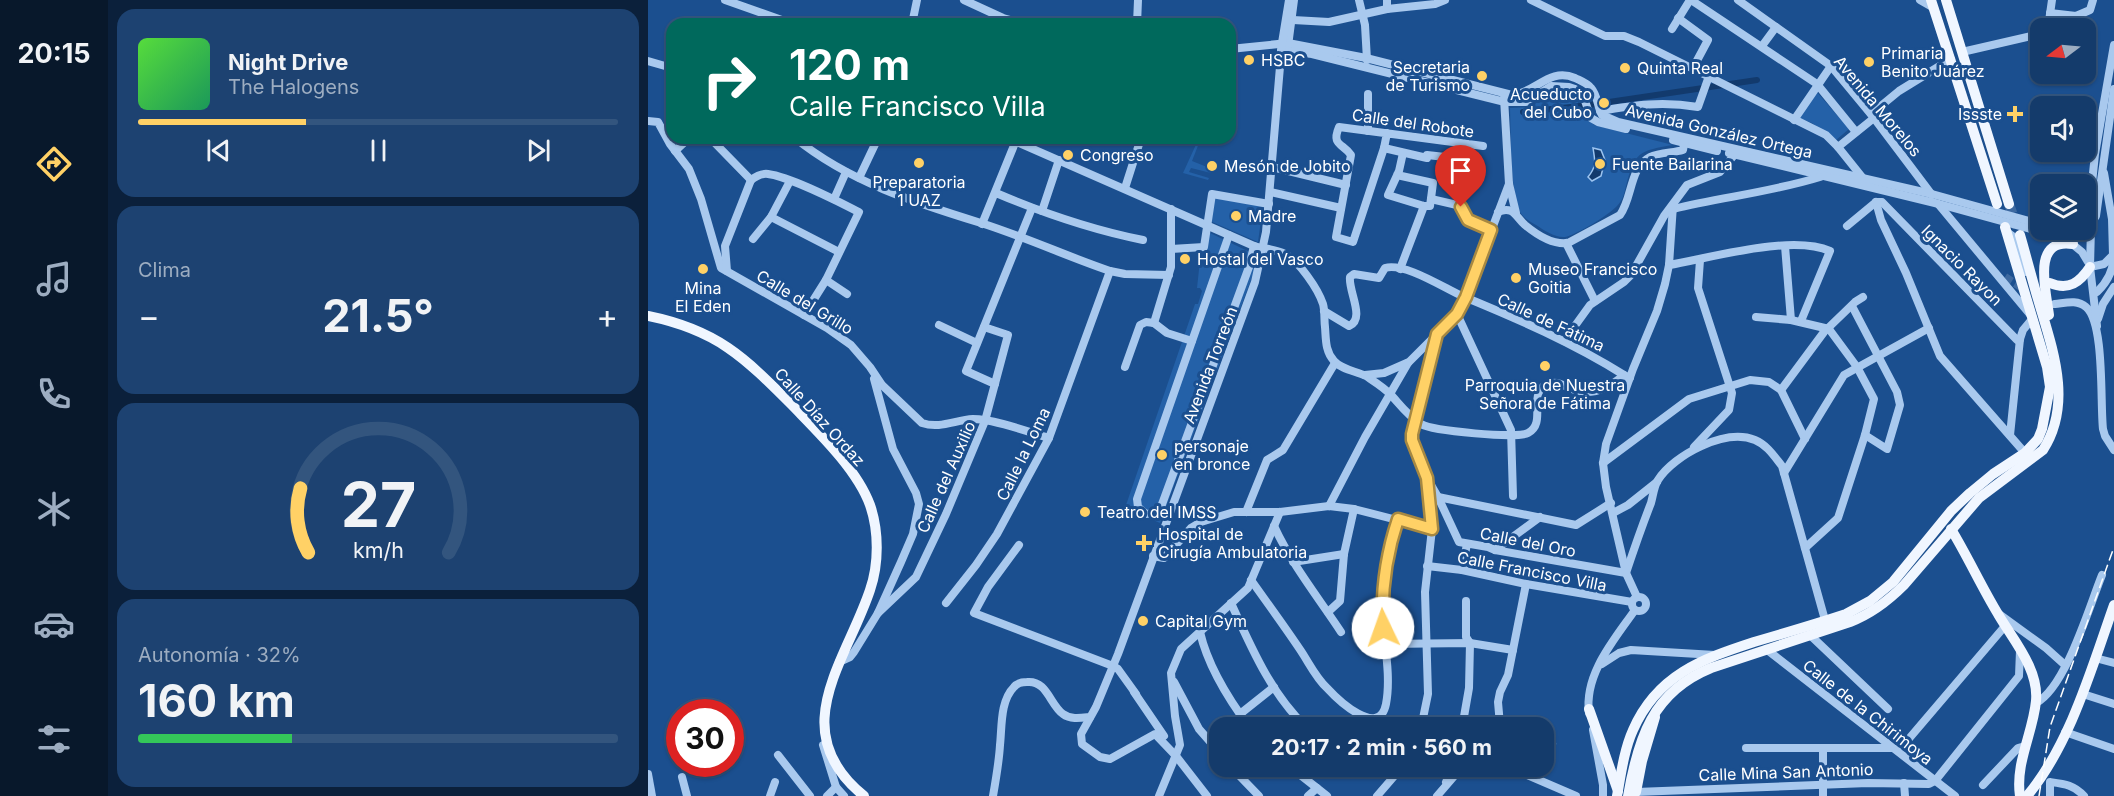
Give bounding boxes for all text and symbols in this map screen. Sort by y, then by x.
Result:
north arrow [2030,18,2096,84]
map controls [2030,18,2096,240]
text: 20:15 [17,37,91,70]
text: 120 m [789,39,910,90]
icon: right [690,42,768,120]
place label: Primaria Benito Juárez [1881,43,1985,81]
text: Night Drive [228,49,348,75]
place label: HSBC [1261,50,1305,70]
street label: Avenida Morelos [1830,51,1926,161]
marker: HSBC [1242,53,1256,67]
marker: Primaria Benito Juárez [1862,55,1876,69]
place label: Secretaria de Turismo [1386,57,1470,95]
place label: Quinta Real [1637,58,1723,78]
marker: Quinta Real [1618,61,1632,75]
marker: Secretaria de Turismo [1475,69,1489,83]
text: The Halogens [228,75,359,99]
place label: Acueducto del Cubo [1510,84,1592,122]
text: Calle Francisco Villa [789,90,1046,123]
marker: Acueducto del Cubo [1597,96,1611,110]
button: sound [2030,96,2096,162]
street label: Avenida González Ortega [1624,100,1814,162]
place label: Issste [1958,104,2002,124]
street label: Calle del Robote [1351,105,1475,141]
marker: Issste [2006,105,2024,123]
icon: previous [202,134,235,167]
icon: pause [362,134,395,167]
icon: next [522,134,555,167]
icon: directions [33,143,75,185]
place label: Congreso [1080,145,1154,165]
pin [1435,145,1486,207]
marker: Congreso [1061,148,1075,162]
icon: arrive [1444,154,1477,187]
place label: Fuente Bailarina [1612,154,1733,174]
marker: Preparatoria 1 UAZ [912,156,926,170]
place label: Mesón de Jobito [1224,156,1350,176]
marker: Fuente Bailarina [1593,157,1607,171]
marker: Mesón de Jobito [1205,159,1219,173]
place label: Preparatoria 1 UAZ [872,172,966,210]
button: layers [2030,174,2096,240]
place label: Madre [1248,206,1296,226]
marker: Madre [1229,209,1243,223]
street label: Ignacio Rayon [1917,220,2007,310]
place label: Hostal del Vasco [1197,249,1324,269]
marker: Hostal del Vasco [1178,252,1192,266]
icon: music [33,258,75,300]
text: Clima [138,258,191,282]
place label: Museo Francisco Goitia [1528,259,1657,297]
marker: Mina El Eden [696,262,710,276]
street label: Calle del Grillo [753,265,857,339]
marker: Museo Francisco Goitia [1509,271,1523,285]
place label: Mina El Eden [675,278,731,316]
text: 21.5° [322,288,434,343]
street label: Calle de Fátima [1494,288,1608,356]
text: − [138,296,160,336]
text: + [596,296,618,336]
street label: Avenida Torreón [1179,304,1241,426]
marker: Parroquia de Nuestra Señora de Fátima [1538,359,1552,373]
street label: Calle Díaz Ordaz [771,364,869,470]
icon: phone [33,373,75,415]
place label: Parroquia de Nuestra Señora de Fátima [1465,375,1625,413]
street label: Calle la Loma [992,404,1054,504]
street label: Calle del Auxilio [912,418,980,536]
place label: personaje en bronce [1174,436,1250,474]
marker: personaje en bronce [1155,448,1169,462]
text: 27 [340,468,416,543]
icon: climate [33,488,75,530]
place label: Teatro del IMSS [1097,502,1216,522]
marker: Teatro del IMSS [1078,505,1092,519]
street label: Calle del Oro [1478,523,1578,561]
place label: Hospital de Cirugía Ambulatoria [1158,524,1307,562]
marker: Hospital de Cirugía Ambulatoria [1135,534,1153,552]
text: km/h [353,538,403,564]
street label: Calle Francisco Villa [1455,547,1609,595]
position arrow [1351,596,1415,660]
icon: car [33,603,75,645]
place label: Capital Gym [1155,611,1247,631]
marker: Capital Gym [1136,614,1150,628]
text: Autonomía · 32% [138,643,301,667]
street label: Calle de la Chirimoya [1799,655,1937,769]
text: 160 km [138,673,295,728]
speed limit sign: 30 [666,699,744,777]
icon: filters [33,718,75,760]
text: 20:17 · 2 min · 560 m [1271,734,1492,760]
street label: Calle Mina San Antonio [1698,759,1874,785]

